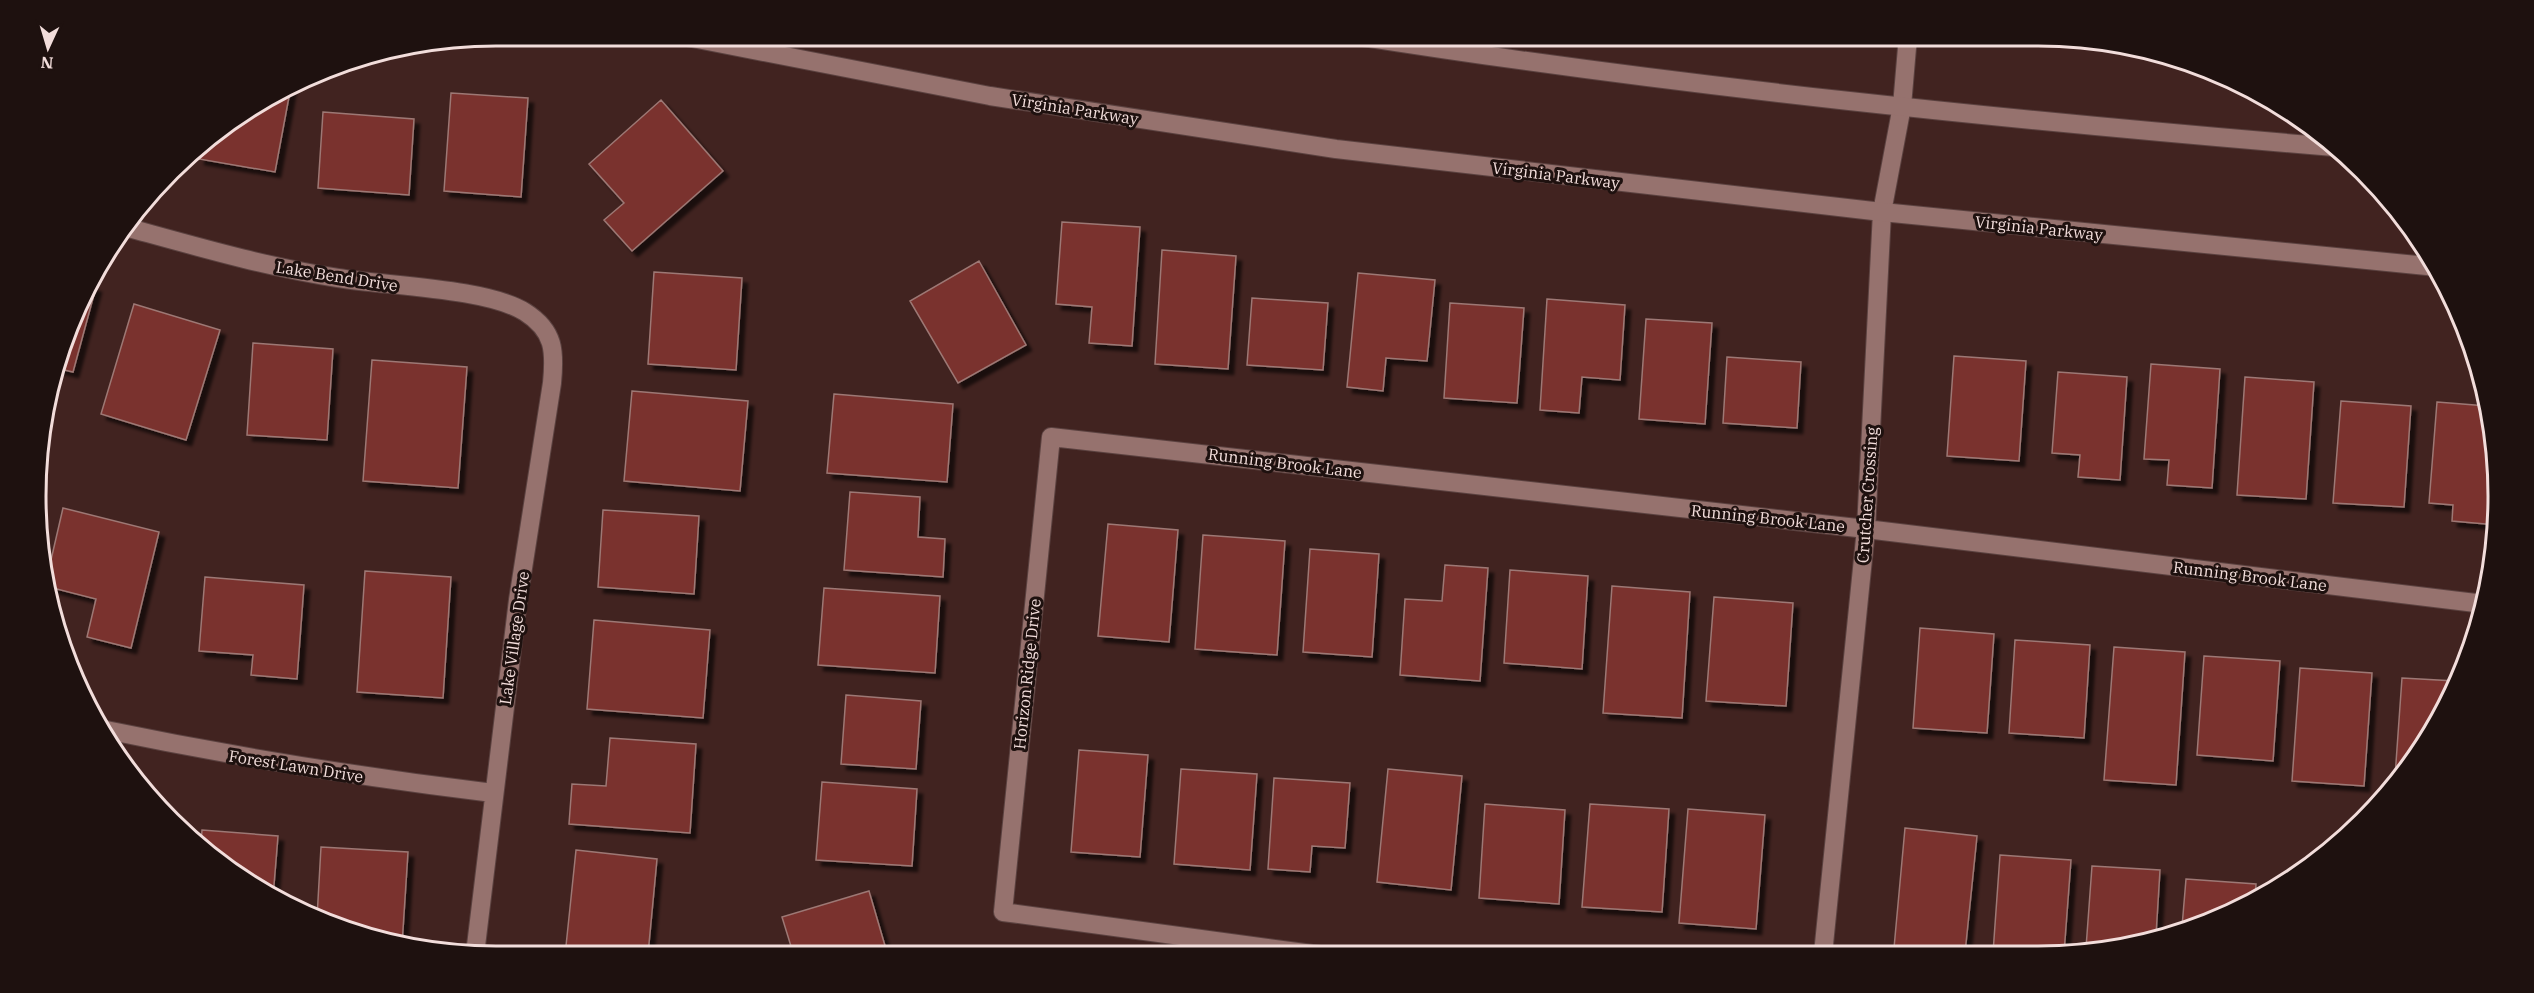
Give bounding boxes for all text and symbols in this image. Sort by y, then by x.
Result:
north arrow [18,18,78,78]
text: N [40,53,54,73]
street label: Virginia Parkway [1010,89,1140,129]
street label: Virginia Parkway [1491,157,1621,193]
street label: Virginia Parkway [1974,211,2104,245]
street label: Lake Bend Drive [275,257,399,295]
street label: Crutcher Crossing [1852,426,1882,564]
street label: Running Brook Lane [1207,444,1363,482]
street label: Running Brook Lane [1690,500,1846,536]
street label: Running Brook Lane [2172,557,2328,595]
street label: Lake Village Drive [495,570,533,706]
street label: Horizon Ridge Drive [1009,598,1045,750]
street label: Forest Lawn Drive [227,745,365,787]

